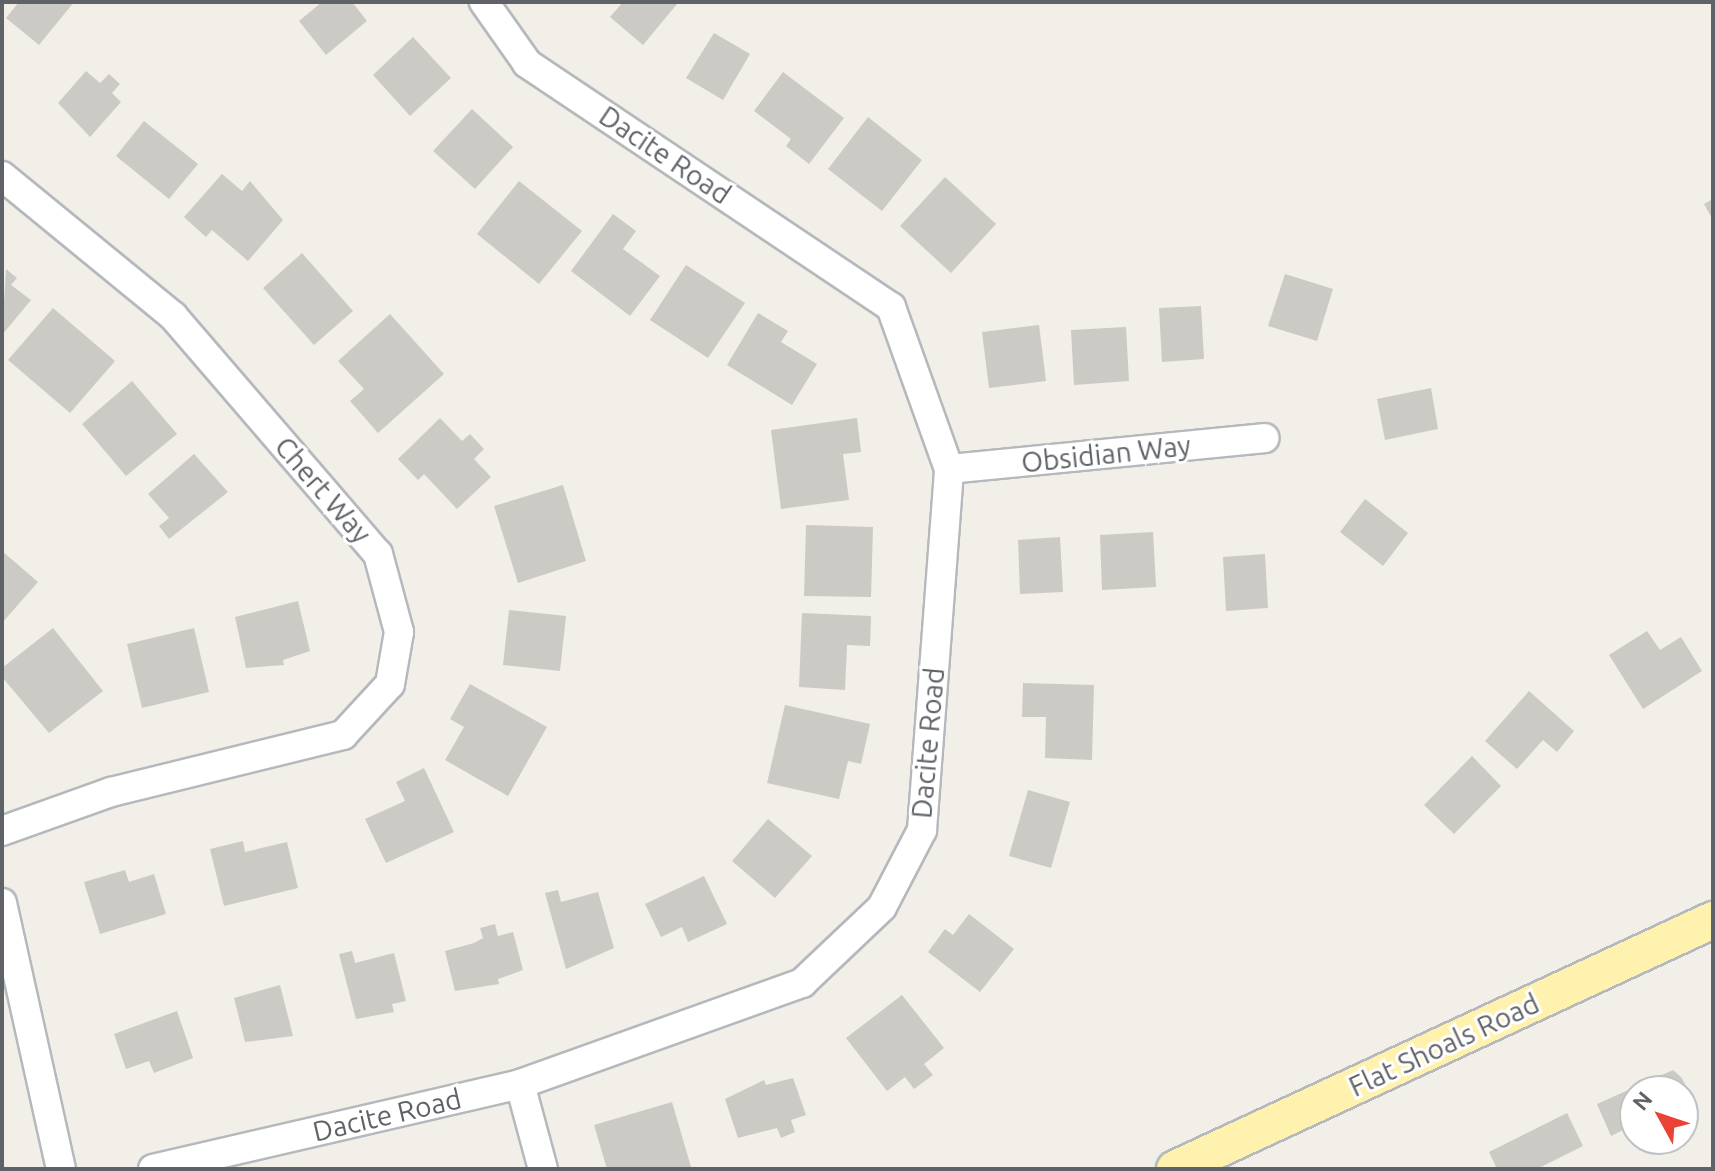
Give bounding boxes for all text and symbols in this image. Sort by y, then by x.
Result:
street label: Dacite Road [593,99,737,211]
street label: Obsidian Way [1020,428,1192,480]
street label: Chert Way [268,430,378,550]
street label: Dacite Road [905,666,951,820]
street label: Flat Shoals Road [1344,986,1544,1104]
north arrow [1619,1075,1699,1155]
street label: Dacite Road [309,1082,465,1148]
text: N [1627,1086,1657,1115]

